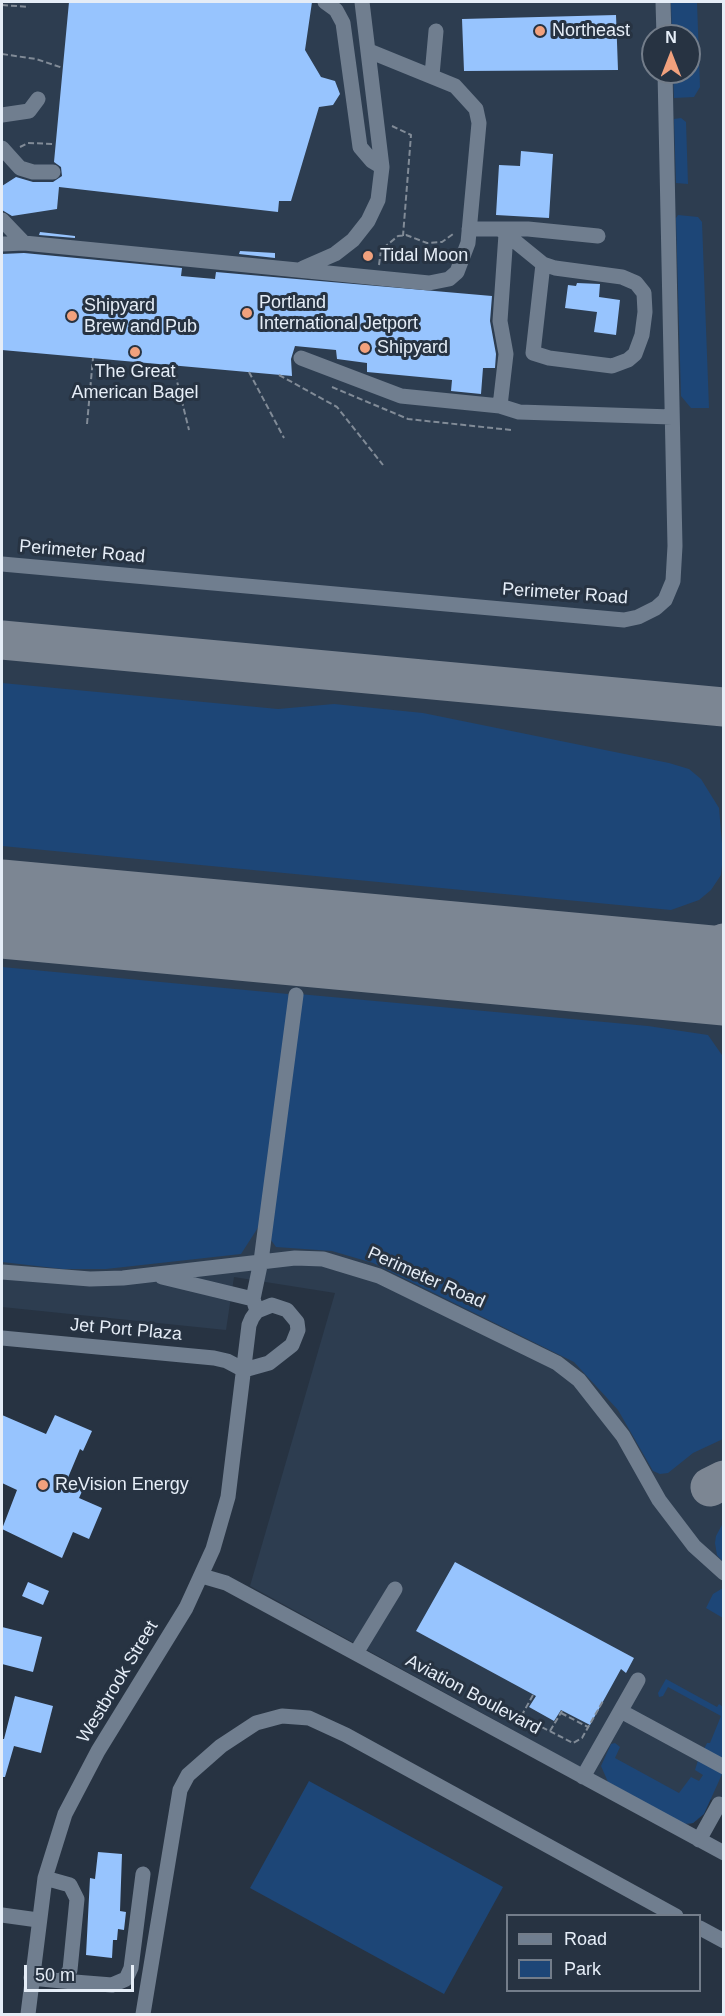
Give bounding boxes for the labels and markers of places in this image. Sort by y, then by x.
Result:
place label: Northeast [552,20,630,42]
marker: Northeast [533,24,547,38]
place label: Tidal Moon [380,245,468,267]
marker: Tidal Moon [361,249,375,263]
place label: Portland International Jetport [259,292,418,334]
place label: Shipyard Brew and Pub [84,295,197,338]
marker: Portland International Jetport [240,306,254,320]
marker: Shipyard Brew and Pub [65,309,79,323]
place label: Shipyard [377,337,448,359]
marker: Shipyard [358,341,372,355]
marker: The Great American Bagel [128,345,142,359]
place label: The Great American Bagel [71,361,199,404]
place label: ReVision Energy [55,1474,189,1496]
marker: ReVision Energy [36,1478,50,1492]

